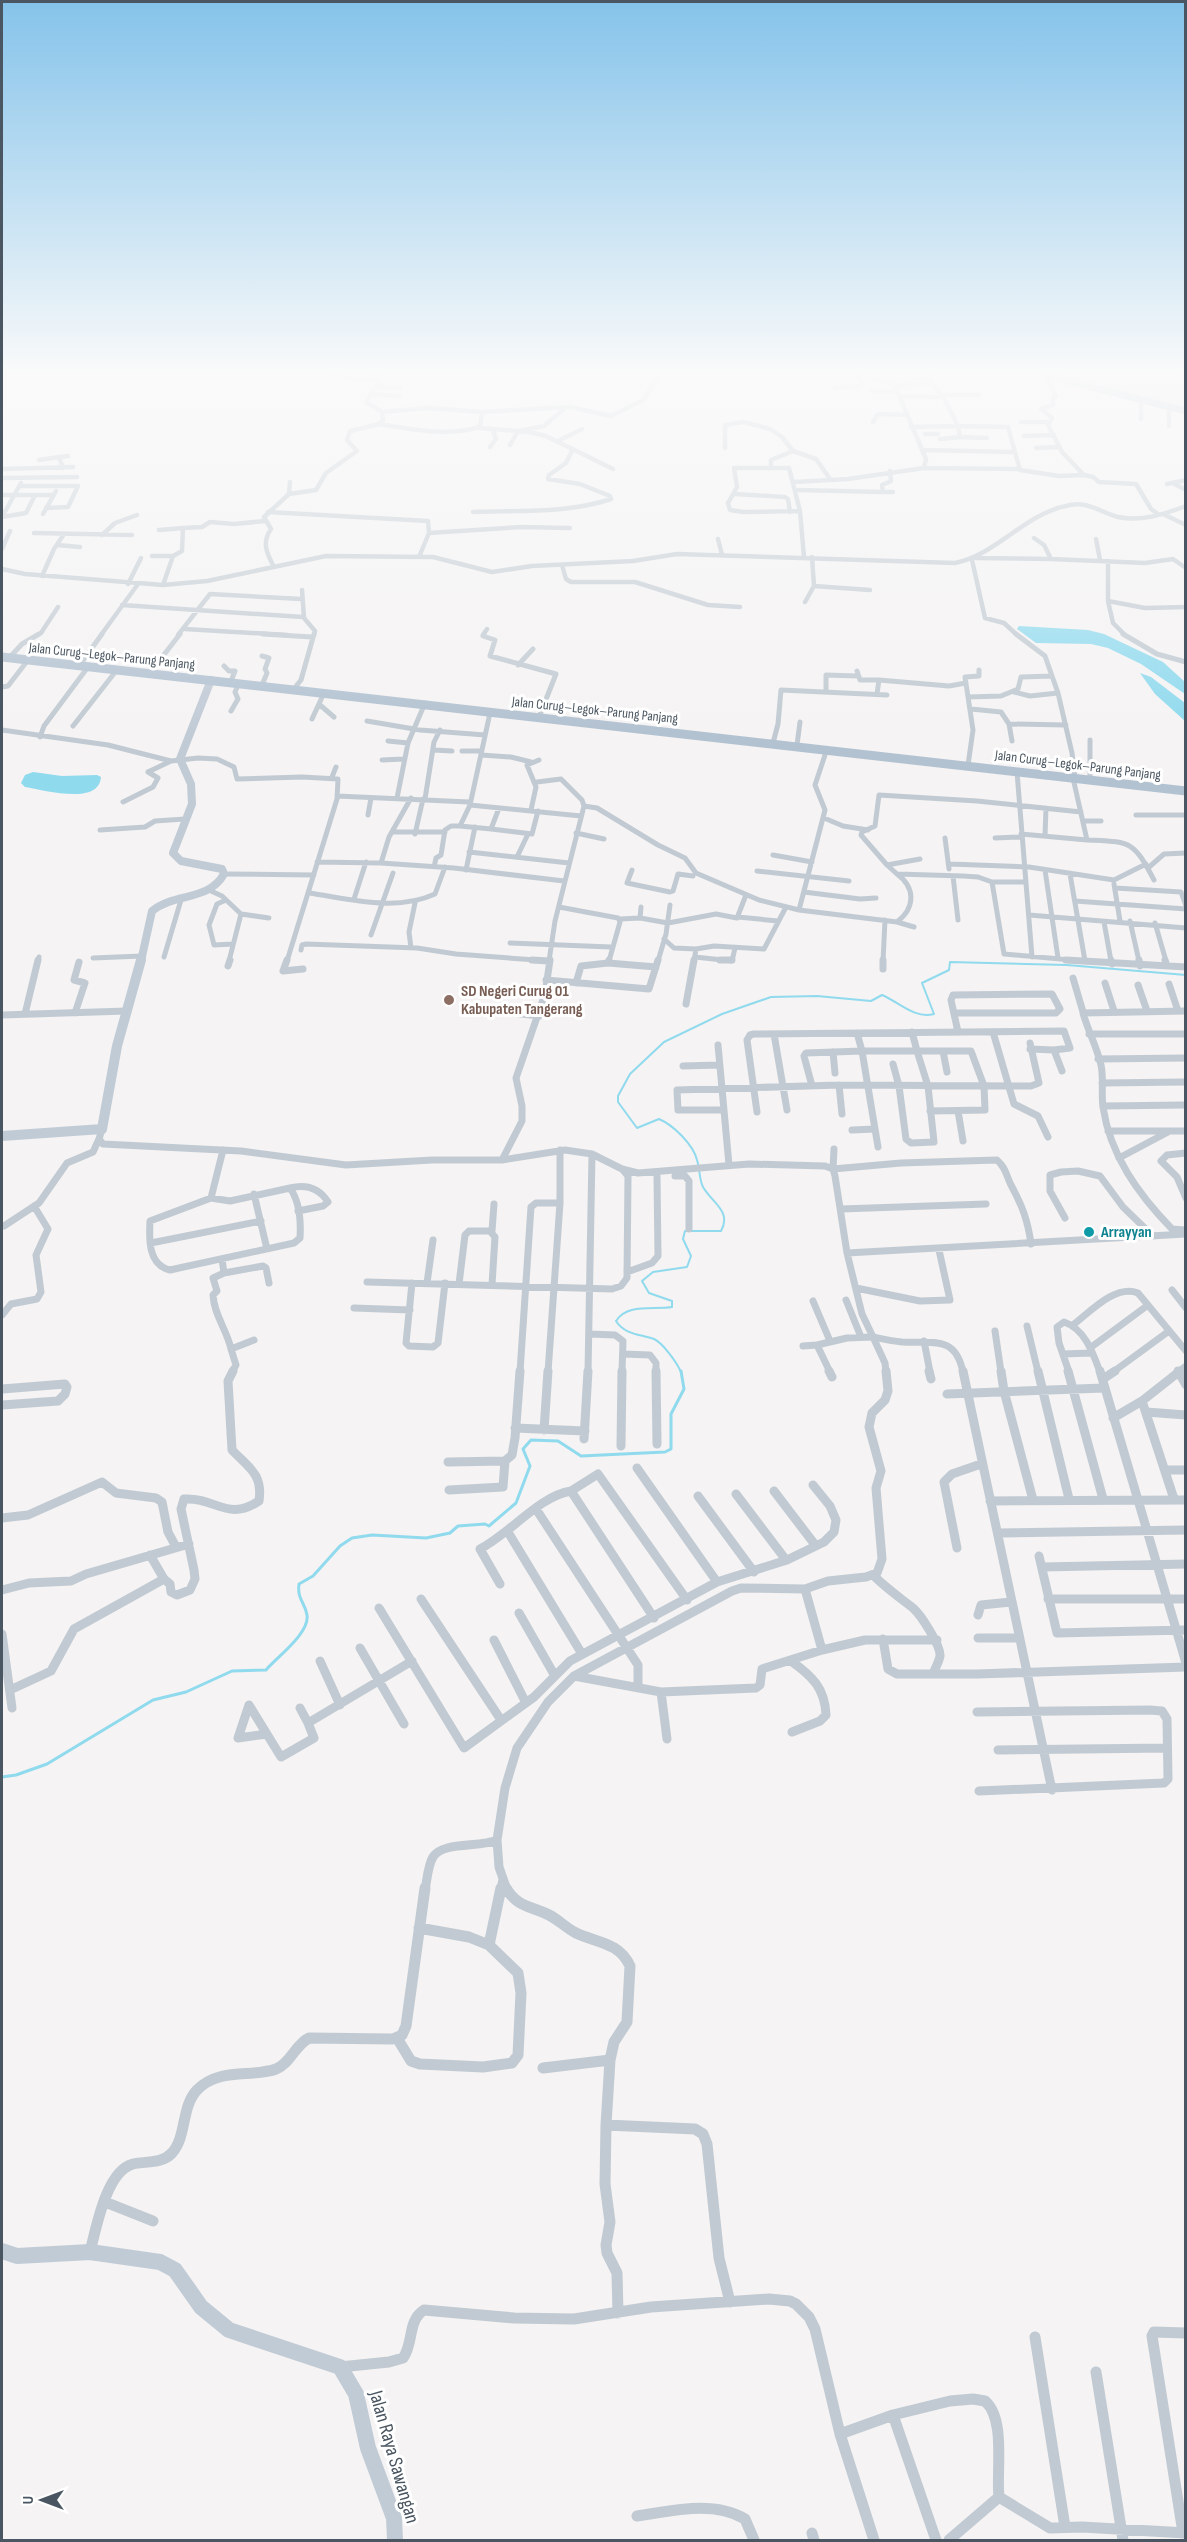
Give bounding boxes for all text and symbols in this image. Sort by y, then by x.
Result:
street label: Jalan Curug–Legok–Parung Panjang [27,639,196,673]
street label: Jalan Curug–Legok–Parung Panjang [510,693,679,727]
street label: Jalan Curug–Legok–Parung Panjang [993,746,1162,784]
place label: SD Negeri Curug 01 Kabupaten Tangerang [461,982,583,1019]
marker: SD Negeri Curug 01 Kabupaten Tangerang [442,993,456,1007]
place label: Arrayyan [1100,1223,1152,1242]
marker: Arrayyan [1082,1225,1096,1239]
street label: Jalan Raya Sawangan [363,2387,424,2526]
north arrow [12,2470,72,2530]
text: U [19,2496,38,2504]

